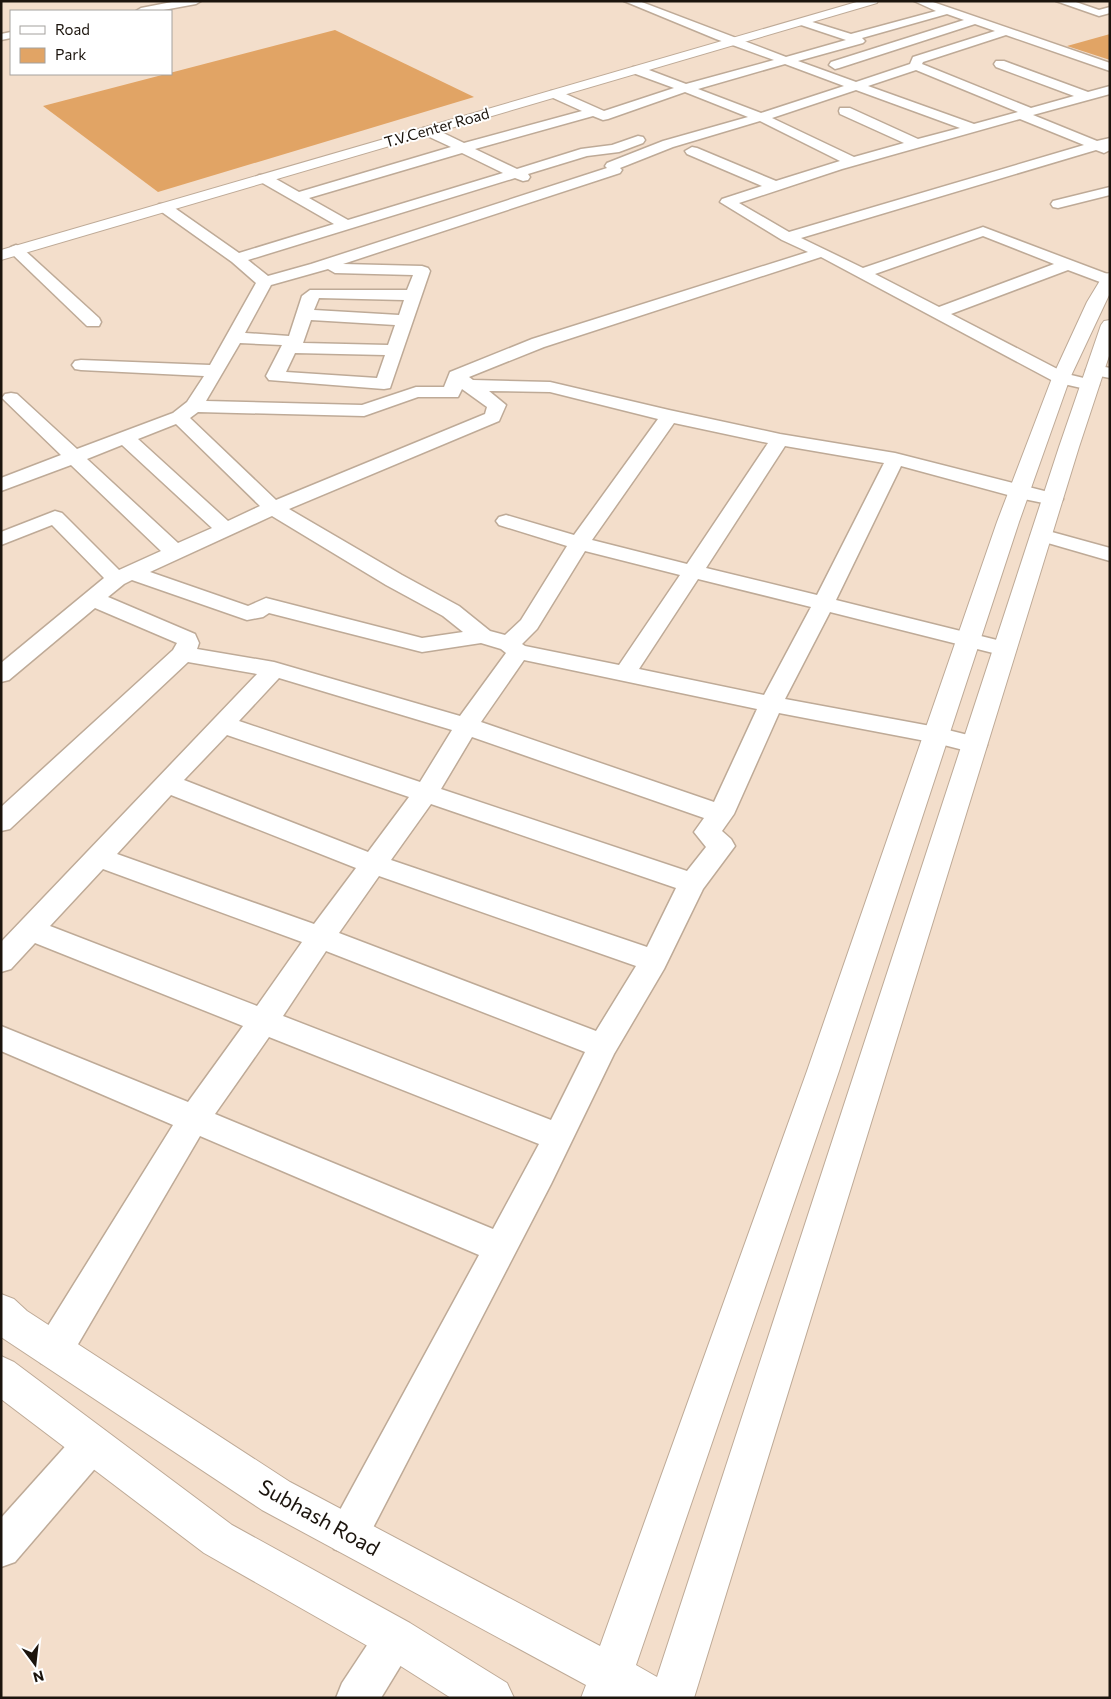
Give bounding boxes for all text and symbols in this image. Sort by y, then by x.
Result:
legend [10,10,172,75]
text: Road [55,20,90,38]
text: Park [55,45,86,63]
street label: T.V.Center Road [382,103,491,151]
street label: Subhash Road [255,1473,384,1560]
north arrow [10,1639,60,1689]
text: N [31,1667,46,1687]

